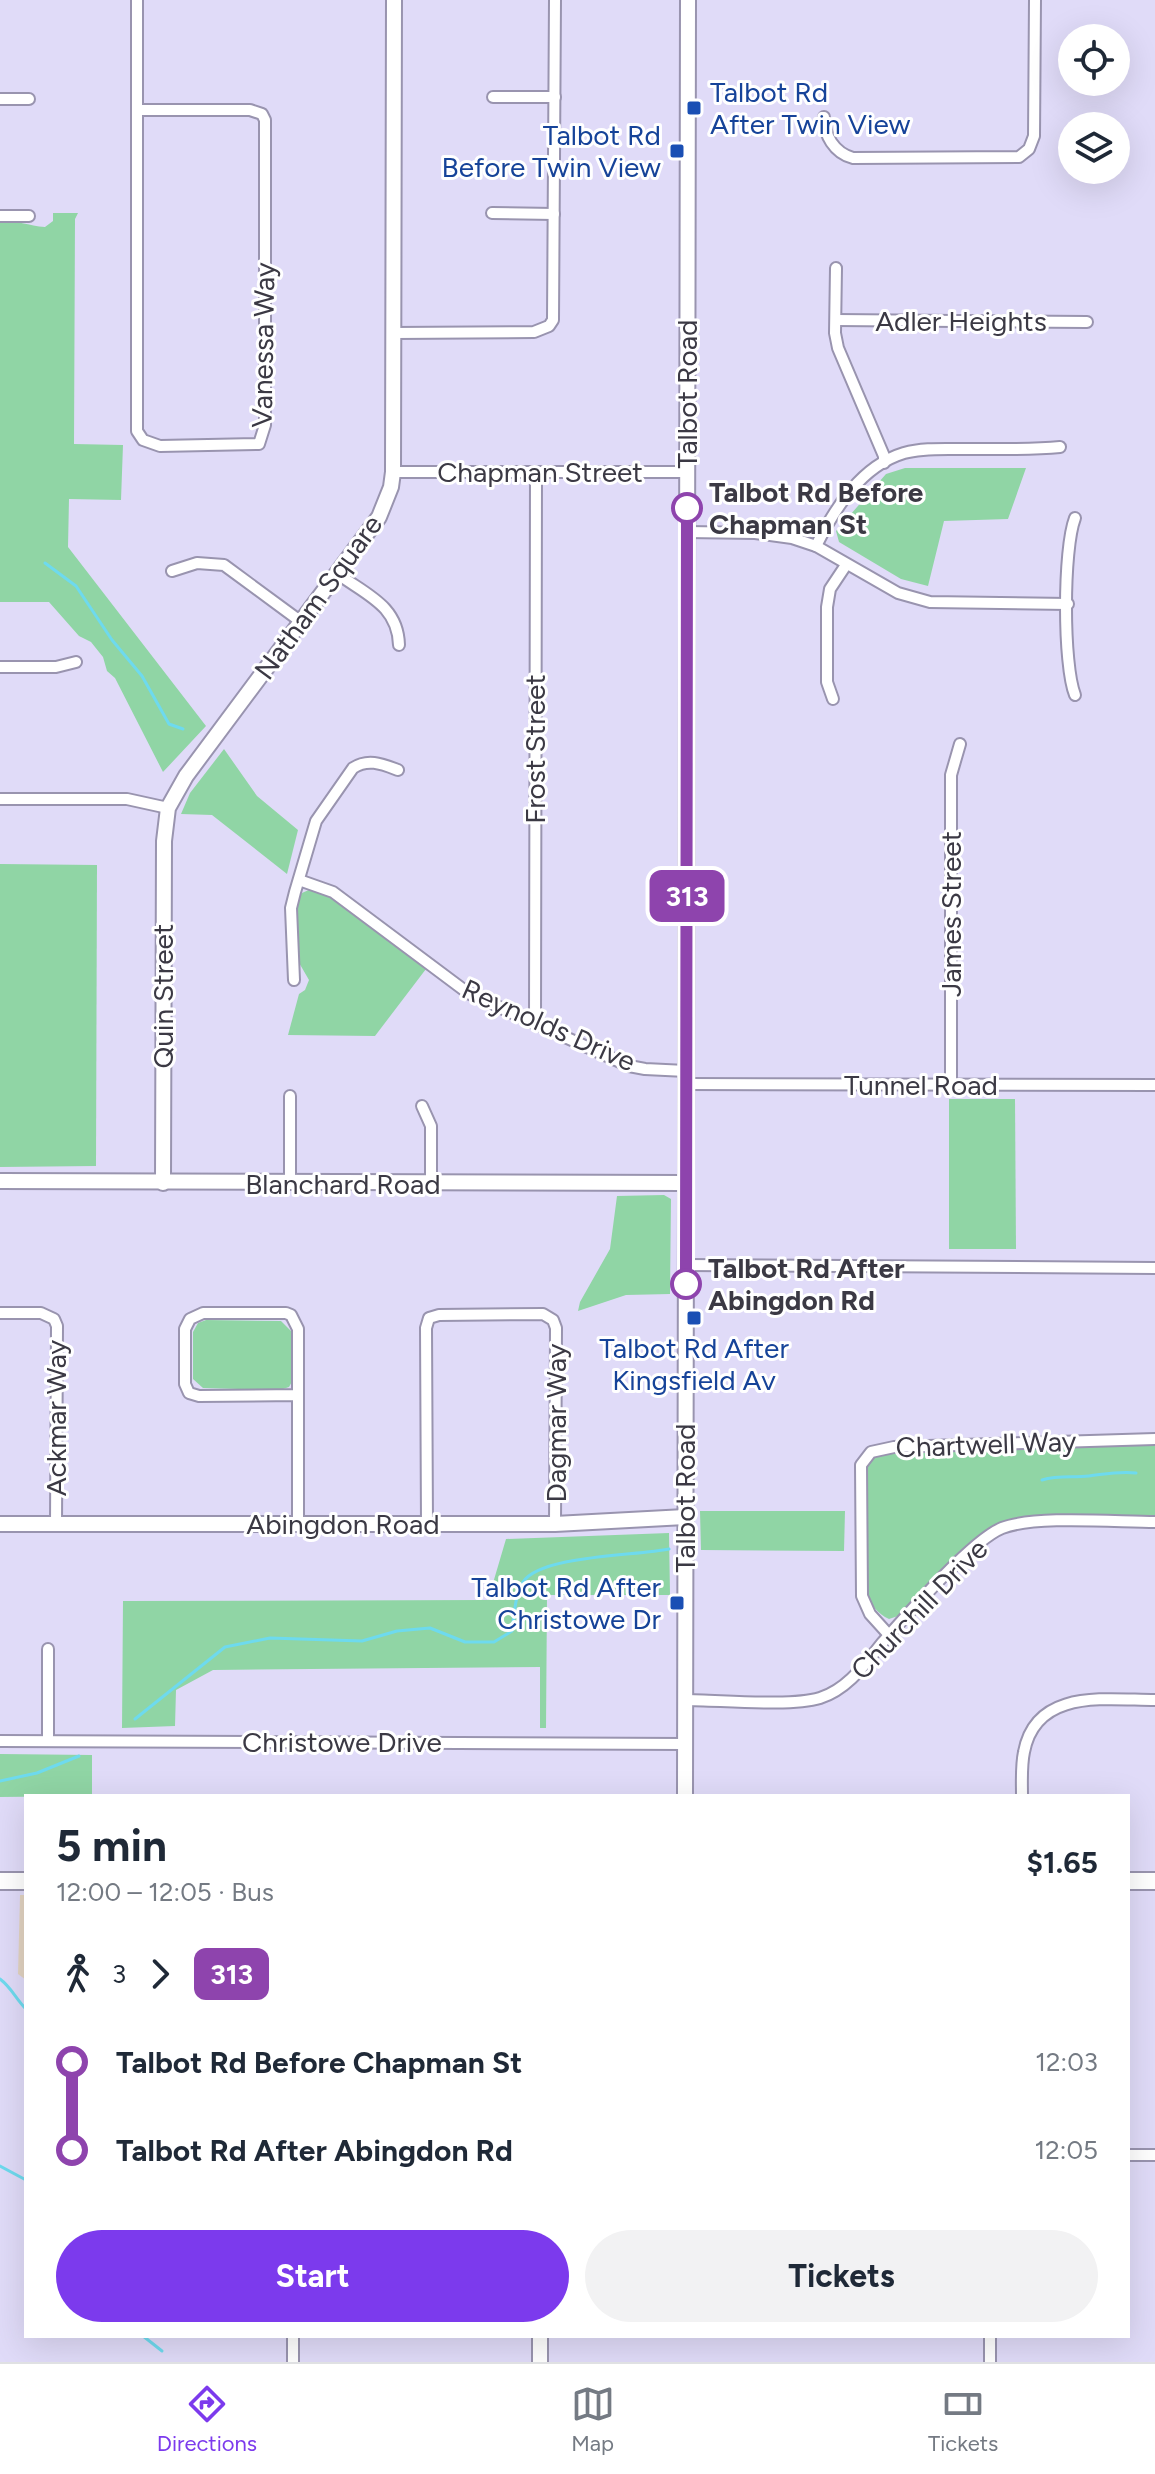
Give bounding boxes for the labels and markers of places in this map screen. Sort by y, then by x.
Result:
place label: Talbot Rd After Twin View [710,75,910,141]
marker: Talbot Rd After Twin View [685,99,703,117]
place label: Talbot Rd Before Twin View [442,118,661,184]
marker: Talbot Rd Before Twin View [668,142,686,160]
place label: Talbot Rd Before Chapman St [709,475,923,541]
marker: Talbot Rd Before Chapman St [672,493,702,523]
place label: Talbot Rd After Abingdon Rd [708,1251,905,1317]
marker: Talbot Rd After Abingdon Rd [671,1269,701,1299]
marker: Talbot Rd After Kingsfield Av [685,1309,703,1327]
place label: Talbot Rd After Kingsfield Av [599,1331,789,1397]
place label: Talbot Rd After Christowe Dr [471,1570,662,1636]
marker: Talbot Rd After Christowe Dr [668,1594,686,1612]

